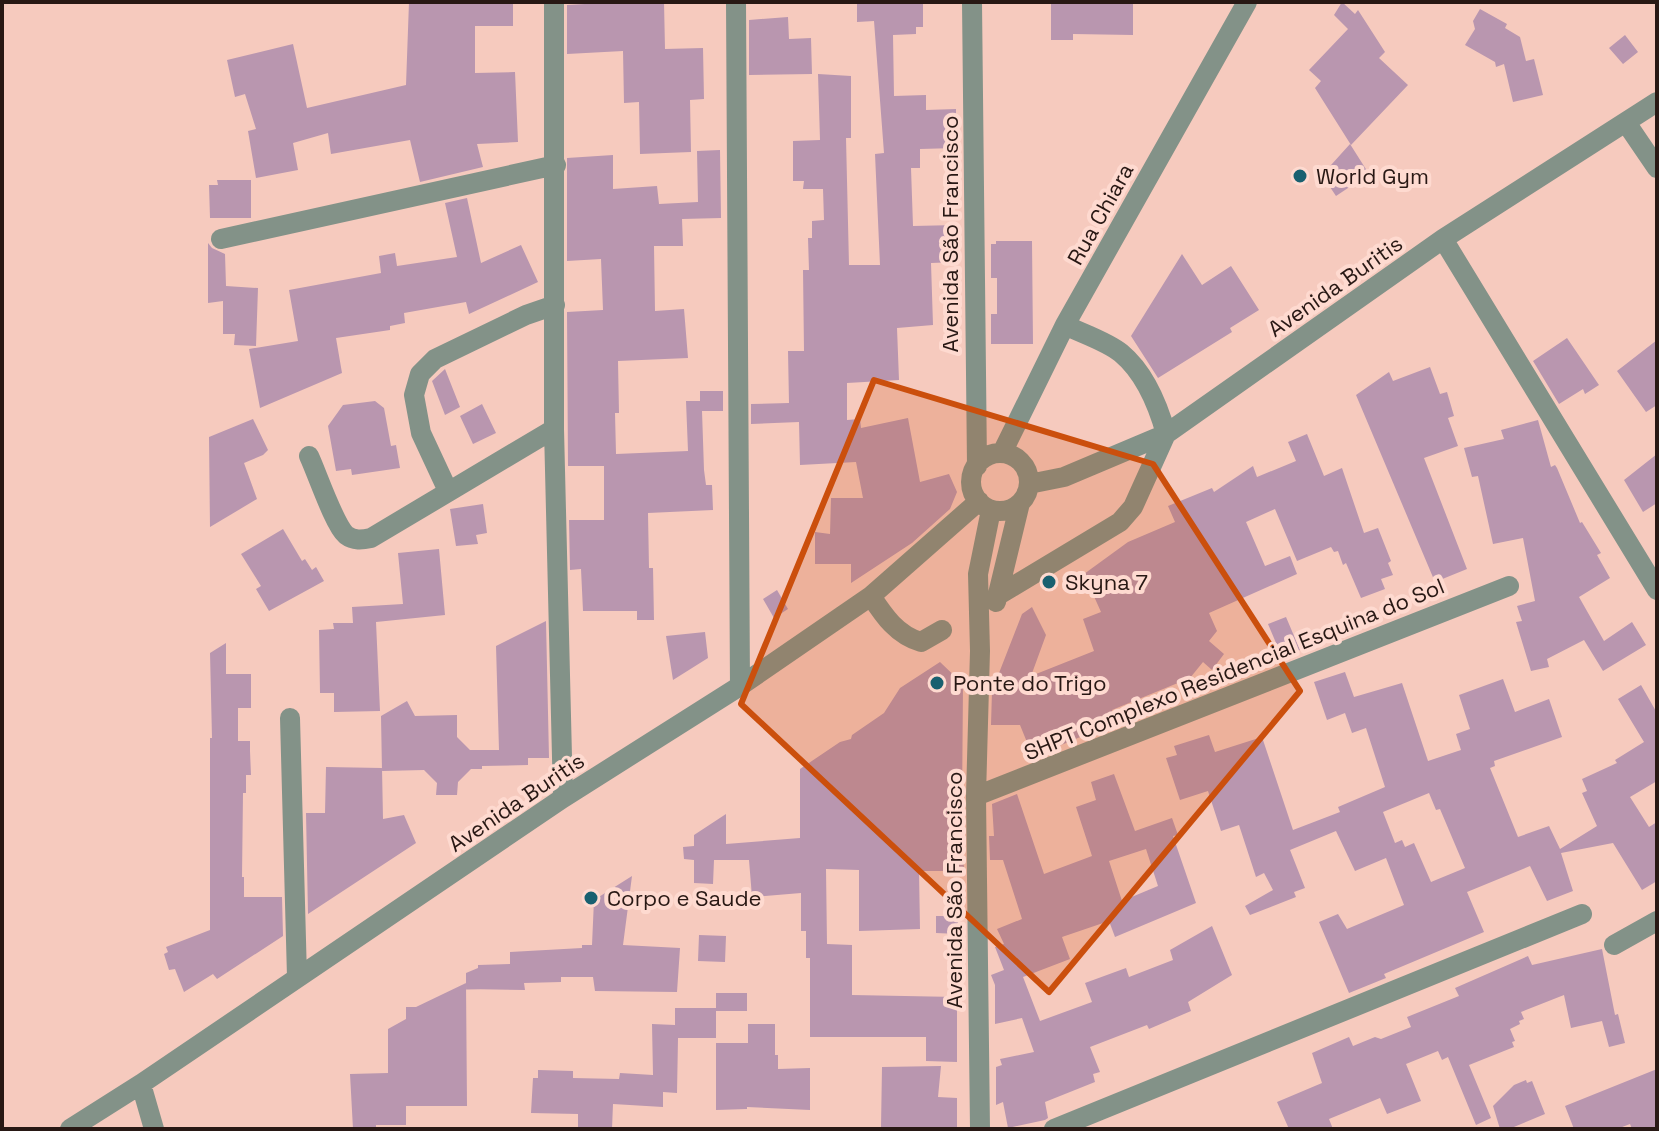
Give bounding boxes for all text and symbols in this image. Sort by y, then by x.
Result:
street label: Avenida São Francisco [936,115,964,353]
street label: Rua Chiara [1061,158,1140,270]
place label: World Gym [1316,162,1429,190]
marker: World Gym [1291,167,1309,185]
street label: Avenida Buritis [1262,229,1408,343]
place label: Skyna 7 [1065,568,1148,596]
street label: SHPT Complexo Residencial Esquina do Sol [1020,572,1448,766]
marker: Skyna 7 [1040,573,1058,591]
place label: Ponte do Trigo [953,669,1107,697]
marker: Ponte do Trigo [928,674,946,692]
street label: Avenida Buritis [443,746,589,858]
street label: Avenida São Francisco [940,771,968,1009]
place label: Corpo e Saude [607,884,762,912]
marker: Corpo e Saude [582,889,600,907]

